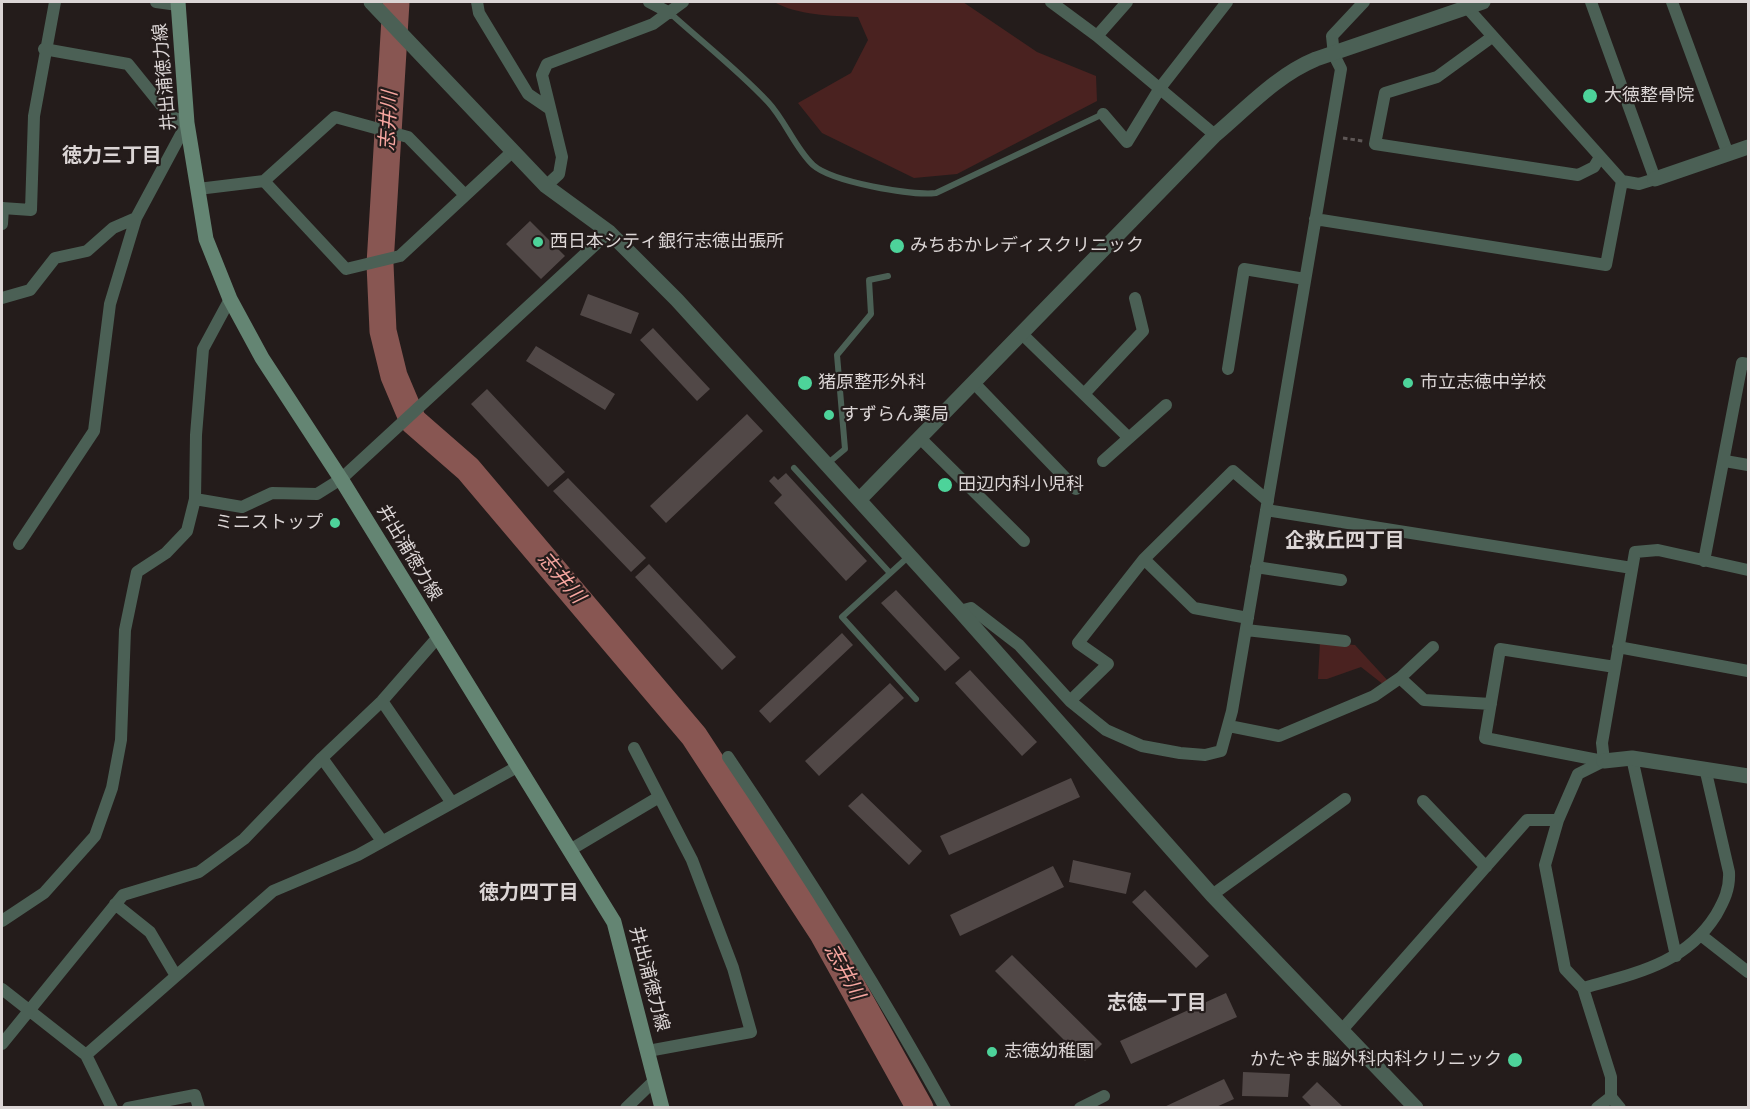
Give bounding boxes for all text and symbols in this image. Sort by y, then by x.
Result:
street label: 井出浦徳力線 [150,22,180,132]
place label: 大徳整骨院 [1604,85,1694,107]
marker: 大徳整骨院 [1581,87,1599,105]
water label: 志井川 [375,90,403,152]
district label: 徳力三丁目 [62,144,162,168]
place label: 西日本シティ銀行志徳出張所 [550,231,784,253]
marker: 西日本シティ銀行志徳出張所 [531,235,545,249]
place label: みちおかレディスクリニック [910,235,1144,257]
marker: みちおかレディスクリニック [888,237,906,255]
place label: 猪原整形外科 [818,372,926,394]
place label: 市立志徳中学校 [1420,372,1546,394]
marker: 猪原整形外科 [796,374,814,392]
marker: 市立志徳中学校 [1401,376,1415,390]
place label: すずらん薬局 [841,404,949,426]
marker: すずらん薬局 [822,408,836,422]
place label: 田辺内科小児科 [958,474,1084,496]
marker: 田辺内科小児科 [936,476,954,494]
street label: 井出浦徳力線 [372,501,446,605]
place label: ミニストップ [215,512,323,534]
marker: ミニストップ [328,516,342,530]
district label: 企救丘四丁目 [1285,529,1405,553]
water label: 志井川 [533,547,589,609]
district label: 徳力四丁目 [479,881,579,905]
street label: 井出浦徳力線 [625,924,673,1034]
water label: 志井川 [819,940,869,1004]
district label: 志徳一丁目 [1107,991,1207,1015]
place label: 志徳幼稚園 [1004,1041,1094,1063]
marker: 志徳幼稚園 [985,1045,999,1059]
place label: かたやま脳外科内科クリニック [1250,1049,1502,1071]
marker: かたやま脳外科内科クリニック [1506,1051,1524,1069]

